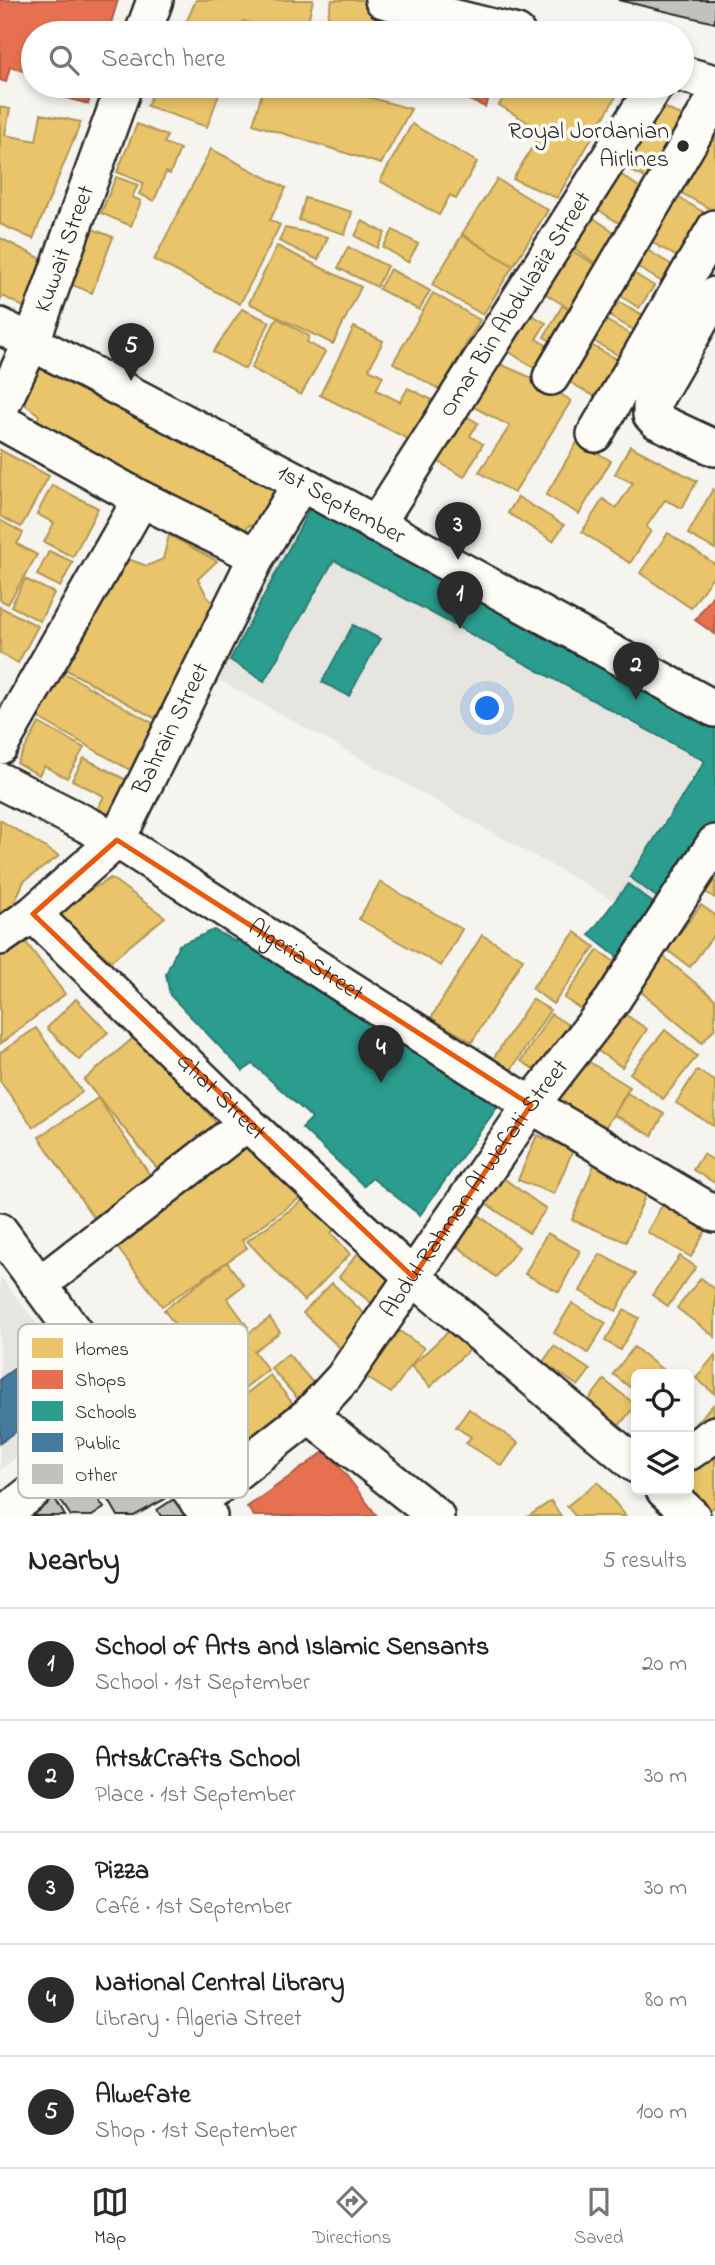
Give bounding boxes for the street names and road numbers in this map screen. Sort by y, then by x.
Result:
street label: Kuwait Street [26,180,104,317]
street label: Omar Bin Abdulaziz Street [431,185,601,425]
street label: 1st September [271,456,412,554]
street label: Bahrain Street [124,657,219,802]
street label: Algeria Street [241,910,371,1011]
street label: Ghat Street [167,1045,273,1149]
street label: Abdul Rahman Al Wefati Street [372,1052,578,1325]

